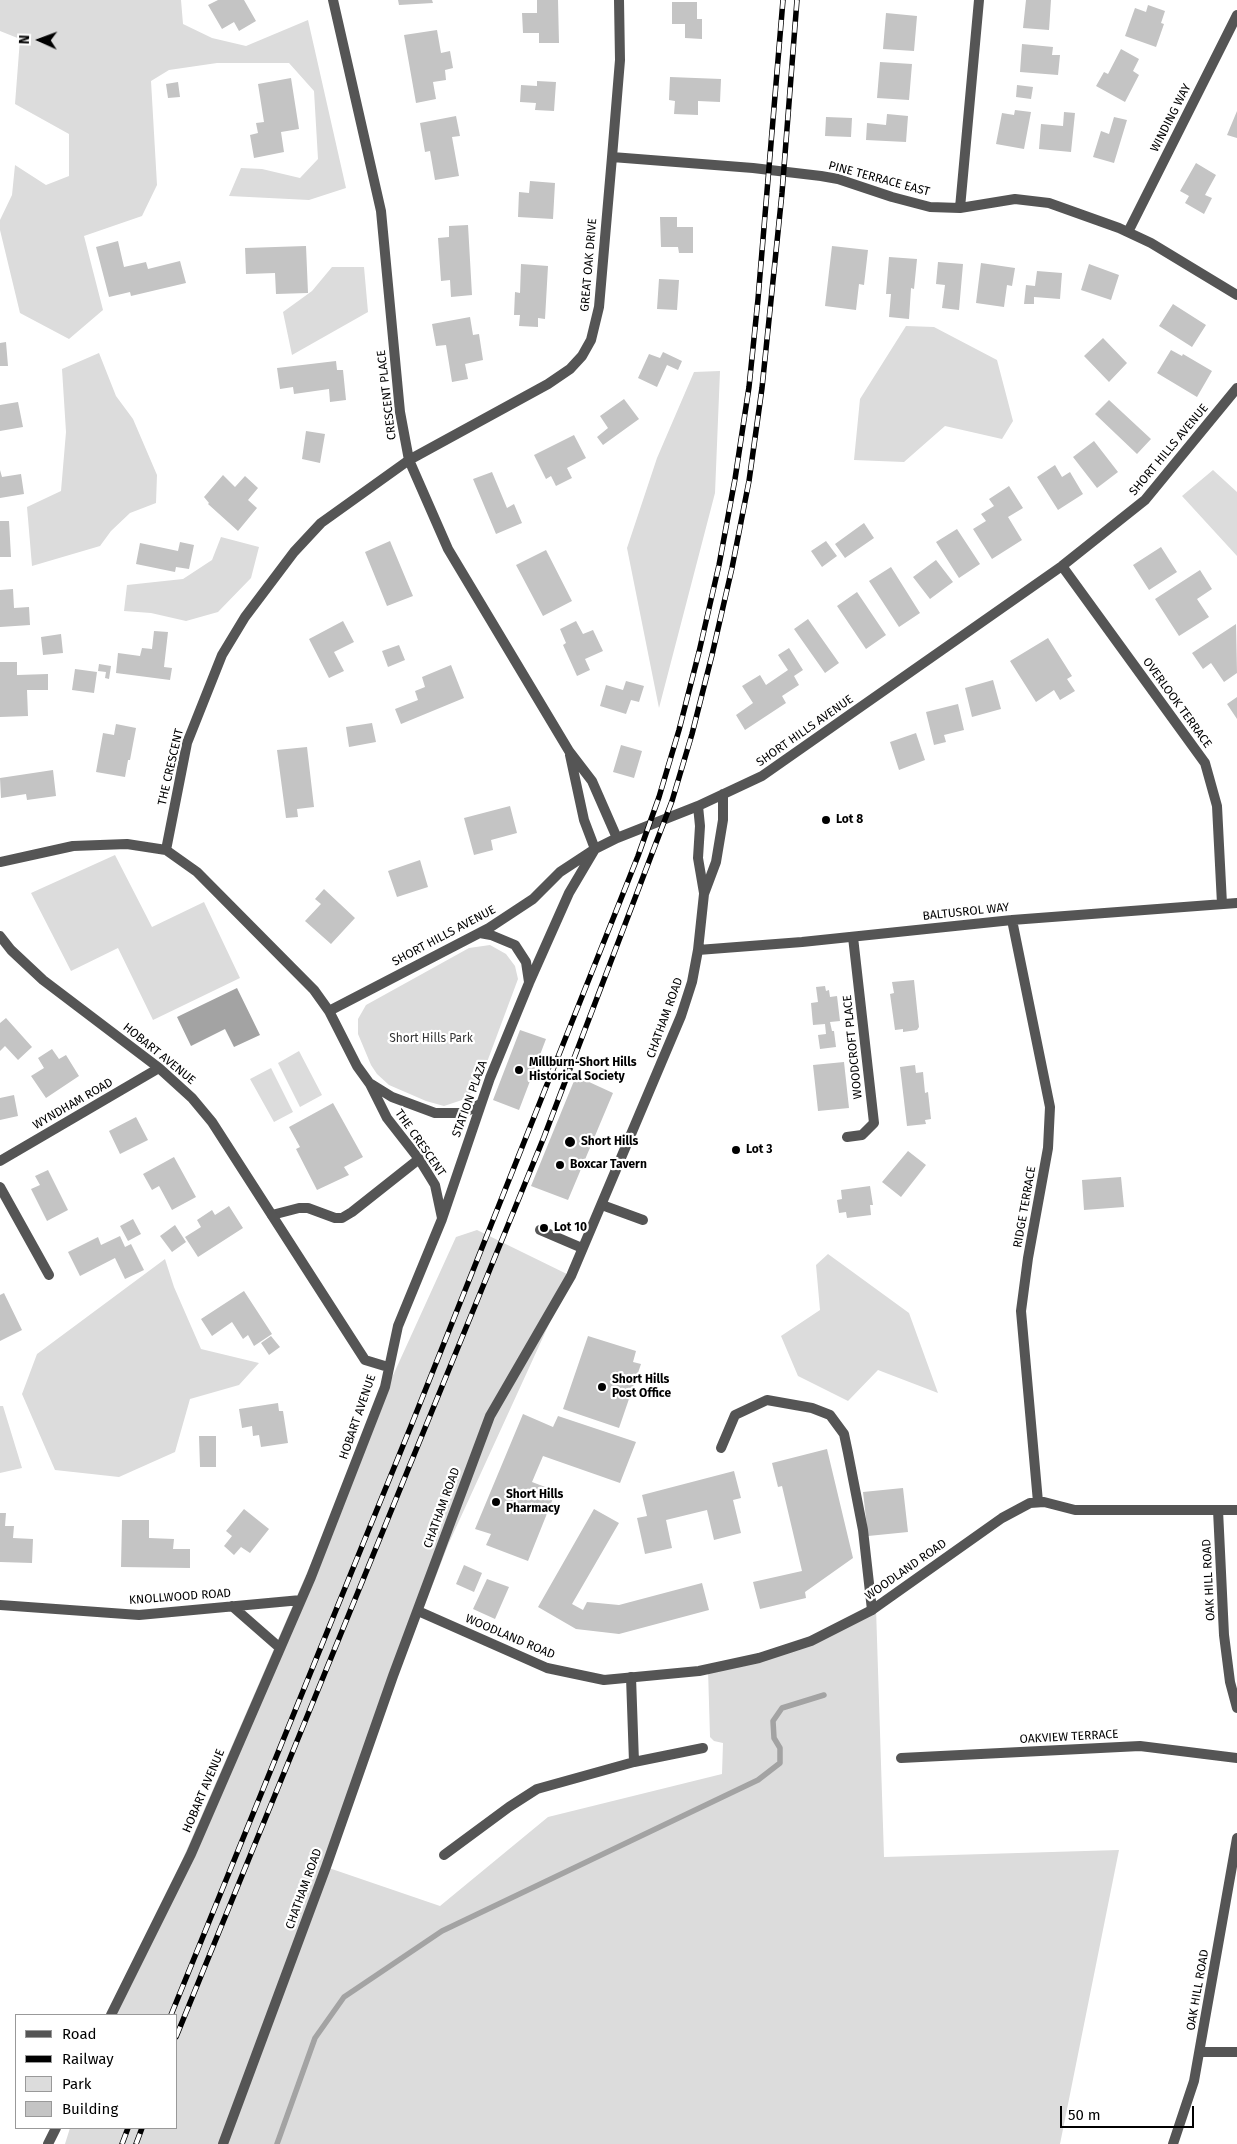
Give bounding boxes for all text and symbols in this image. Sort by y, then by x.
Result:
north arrow [15,15,65,65]
text: N [16,35,33,44]
street label: WINDING WAY [1148,81,1194,155]
street label: PINE TERRACE EAST [827,159,931,199]
street label: GREAT OAK DRIVE [578,218,600,312]
street label: CRESCENT PLACE [374,349,400,441]
street label: SHORT HILLS AVENUE [1127,401,1211,499]
street label: OVERLOOK TERRACE [1139,655,1215,751]
street label: SHORT HILLS AVENUE [754,692,856,770]
street label: THE CRESCENT [155,727,187,807]
place label: Lot 8 [836,813,863,827]
marker: Lot 8 [820,814,832,826]
street label: BALTUSROL WAY [922,900,1010,924]
street label: SHORT HILLS AVENUE [390,903,498,969]
street label: CHATHAM ROAD [644,976,686,1060]
street label: WOODCROFT PLACE [840,994,866,1100]
street label: HOBART AVENUE [120,1020,198,1088]
park label: Short Hills Park [389,1032,473,1046]
place label: Millburn-Short Hills Historical Society [529,1056,637,1084]
street label: STATION PLAZA [449,1059,491,1139]
marker: Millburn-Short Hills Historical Society [513,1064,525,1076]
street label: WYNDHAM ROAD [30,1075,116,1133]
street label: THE CRESCENT [392,1107,448,1179]
marker: Short Hills [563,1135,577,1149]
place label: Short Hills [581,1135,638,1149]
place label: Lot 3 [746,1143,773,1157]
marker: Lot 3 [730,1144,742,1156]
place label: Boxcar Tavern [570,1158,647,1172]
marker: Boxcar Tavern [554,1159,566,1171]
street label: RIDGE TERRACE [1011,1165,1039,1249]
place label: Lot 10 [554,1221,587,1235]
marker: Lot 10 [538,1222,550,1234]
street label: HOBART AVENUE [337,1372,379,1462]
place label: Short Hills Post Office [612,1373,671,1401]
marker: Short Hills Post Office [596,1381,608,1393]
street label: CHATHAM ROAD [421,1466,463,1550]
place label: Short Hills Pharmacy [506,1488,563,1516]
marker: Short Hills Pharmacy [490,1496,502,1508]
street label: WOODLAND ROAD [862,1537,950,1603]
street label: OAK HILL ROAD [1200,1539,1218,1621]
street label: KNOLLWOOD ROAD [128,1586,232,1608]
street label: WOODLAND ROAD [463,1612,557,1662]
street label: OAKVIEW TERRACE [1019,1727,1119,1747]
street label: HOBART AVENUE [180,1747,228,1835]
street label: CHATHAM ROAD [283,1847,325,1931]
street label: OAK HILL ROAD [1184,1948,1212,2032]
legend [15,2014,178,2129]
text: Road [62,2025,97,2043]
text: Railway [62,2050,114,2068]
text: Park [62,2075,92,2093]
scale bar [1062,2096,1196,2128]
text: Building [62,2100,118,2118]
text: 50 m [1068,2106,1101,2124]

